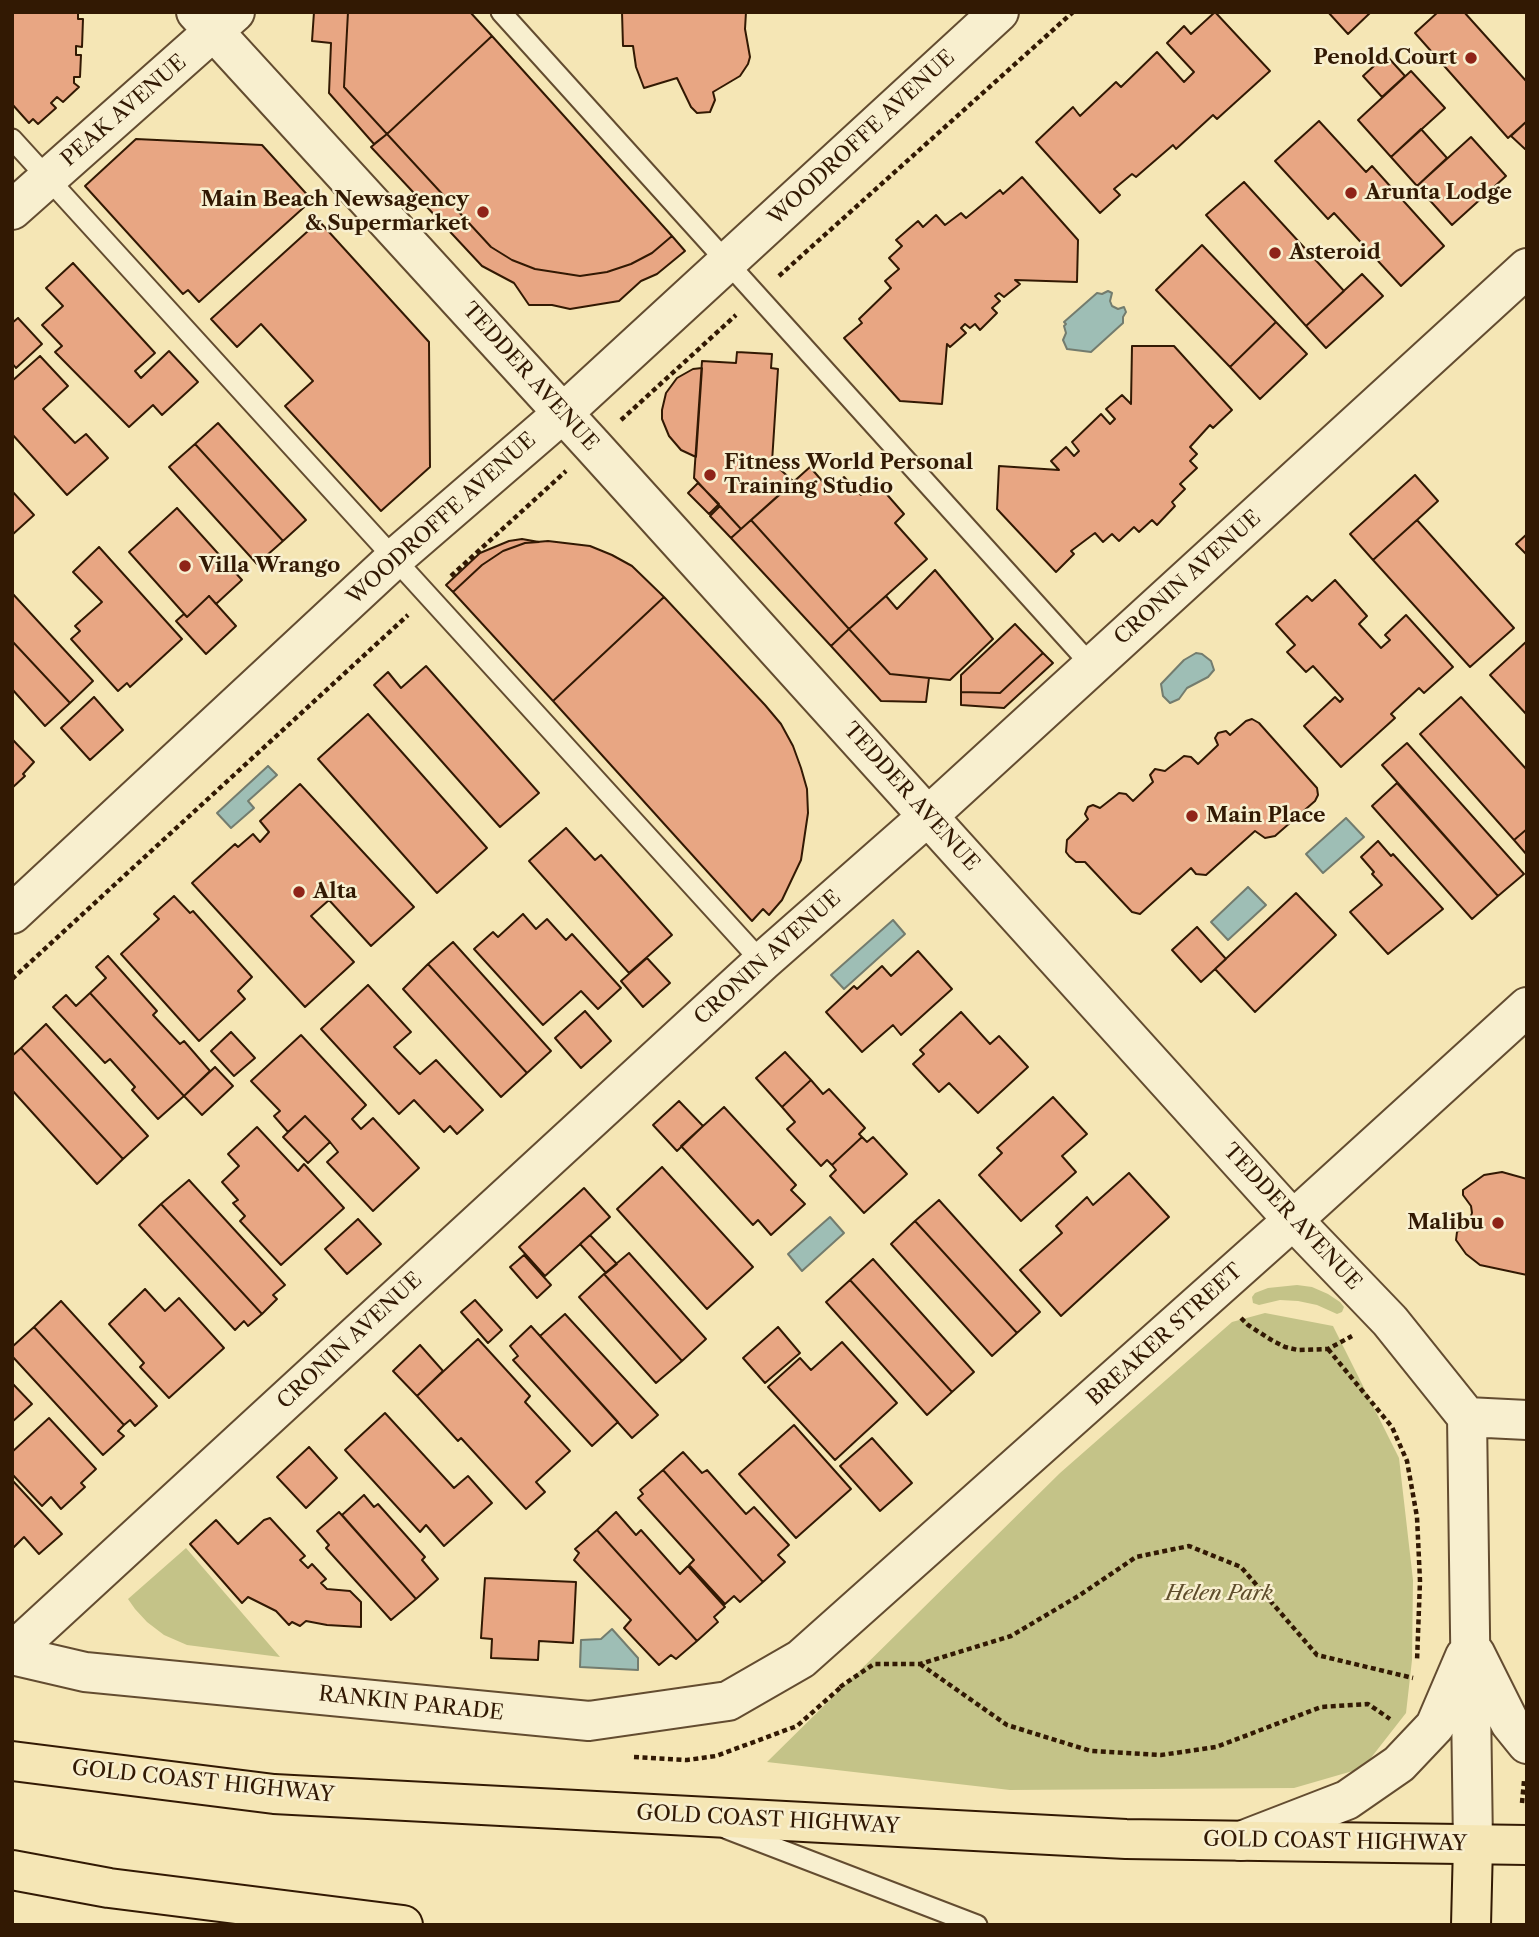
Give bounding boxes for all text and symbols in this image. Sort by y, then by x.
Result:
street label: WOODROFFE AVENUE [764,45,960,231]
place label: Penold Court [1313,45,1457,71]
street label: PEAK AVENUE [56,50,192,172]
marker: Penold Court [1463,50,1479,66]
place label: Arunta Lodge [1365,180,1512,206]
marker: Arunta Lodge [1343,185,1359,201]
place label: Main Beach Newsagency & Supermarket [201,187,469,237]
marker: Main Beach Newsagency & Supermarket [475,204,491,220]
place label: Asteroid [1289,240,1381,266]
marker: Asteroid [1267,245,1283,261]
street label: TEDDER AVENUE [457,298,603,456]
street label: WOODROFFE AVENUE [343,428,541,610]
place label: Fitness World Personal Training Studio [724,450,973,500]
marker: Fitness World Personal Training Studio [702,467,718,483]
street label: CRONIN AVENUE [1110,506,1266,650]
place label: Villa Wrango [199,553,340,579]
marker: Villa Wrango [177,558,193,574]
street label: TEDDER AVENUE [838,718,984,876]
place label: Main Place [1206,803,1326,829]
marker: Main Place [1184,808,1200,824]
place label: Alta [313,879,357,905]
marker: Alta [291,884,307,900]
street label: CRONIN AVENUE [690,886,846,1030]
street label: TEDDER AVENUE [1218,1139,1366,1295]
place label: Malibu [1407,1210,1484,1236]
marker: Malibu [1490,1215,1506,1231]
street label: BREAKER STREET [1082,1259,1248,1411]
street label: CRONIN AVENUE [273,1268,427,1414]
park label: Helen Park [1165,1581,1273,1607]
street label: RANKIN PARADE [317,1682,505,1726]
street label: GOLD COAST HIGHWAY [71,1756,335,1808]
street label: GOLD COAST HIGHWAY [636,1801,900,1839]
street label: GOLD COAST HIGHWAY [1203,1827,1467,1857]

